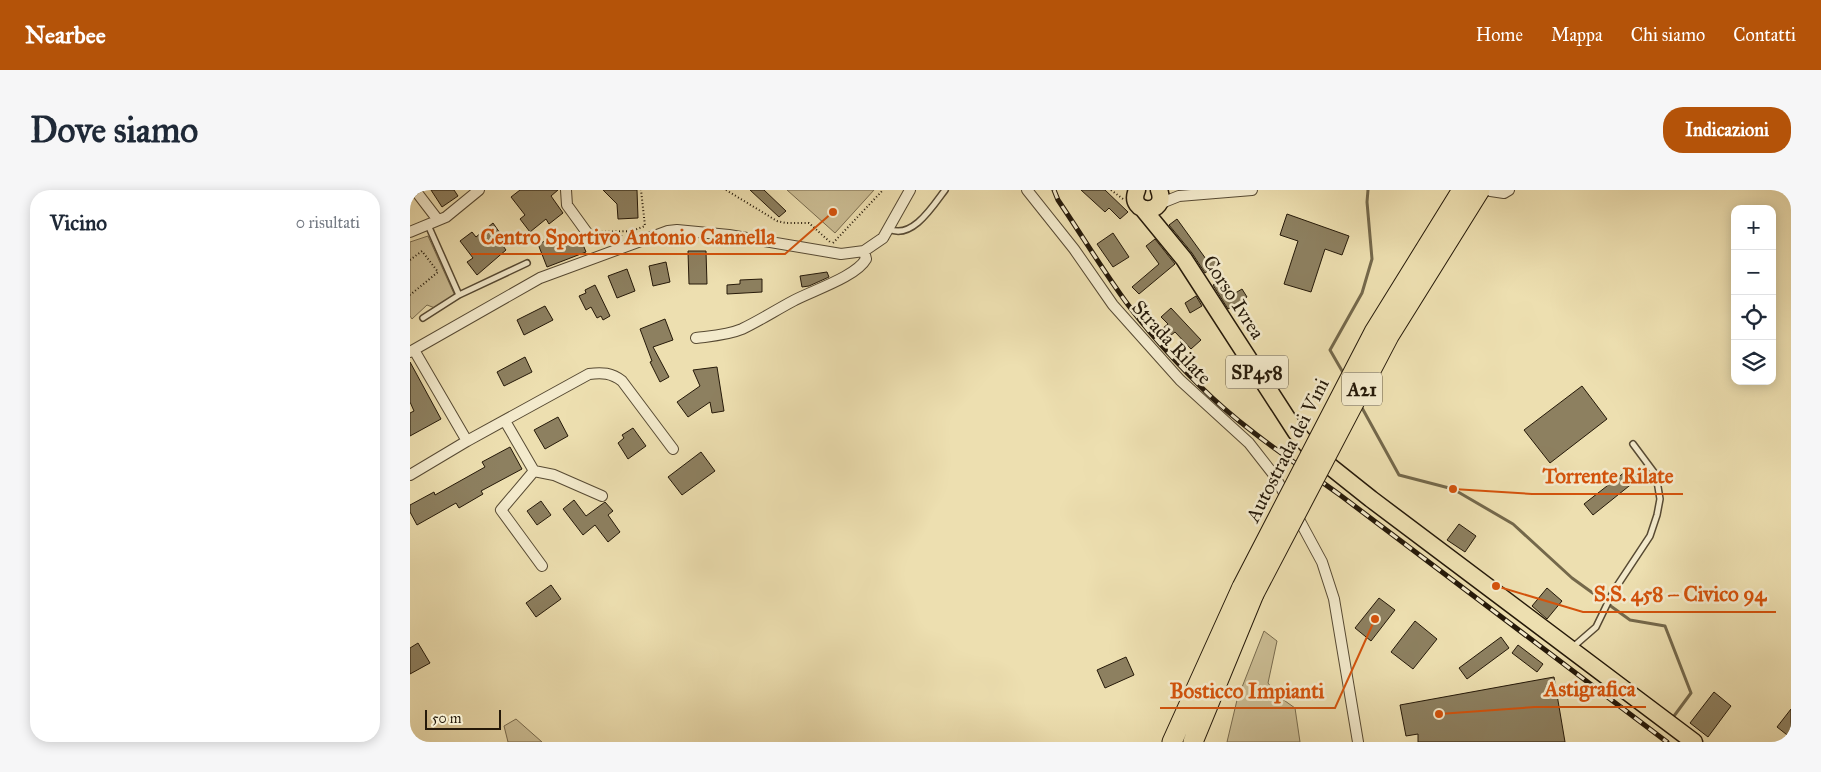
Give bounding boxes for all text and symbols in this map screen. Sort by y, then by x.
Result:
text: Nearbee [25,20,106,50]
text: Home [1476,24,1523,46]
text: Mappa [1551,24,1603,46]
text: Chi siamo [1631,24,1705,46]
text: Contatti [1733,24,1796,46]
button: Indicazioni [1663,107,1791,153]
text: Dove siamo [30,109,198,152]
map controls [1731,205,1776,385]
button: + [1731,205,1776,250]
text: Vicino [50,210,107,236]
text: 0 risultati [296,213,360,232]
callout: Centro Sportivo Antonio Cannella [471,218,785,254]
text: Centro Sportivo Antonio Cannella [481,224,777,250]
button: − [1731,250,1776,295]
street label: Corso Ivrea [1198,251,1270,344]
street label: Strada Rilate [1127,295,1217,389]
button: locate [1731,295,1776,340]
button: layers [1731,340,1776,385]
road number: SP458 [1226,356,1288,388]
road number: A21 [1342,372,1382,405]
street label: Autostrada dei Vini [1240,374,1334,527]
callout: Torrente Rilate [1532,458,1683,494]
text: Torrente Rilate [1542,463,1674,489]
callout: S.S. 458 – Civico 94 [1583,576,1776,612]
text: S.S. 458 – Civico 94 [1594,581,1768,607]
callout: Astigrafica [1535,671,1646,707]
callout: Bosticco Impianti [1160,672,1335,708]
text: Astigrafica [1542,676,1637,702]
text: Bosticco Impianti [1170,678,1325,704]
scale bar [425,707,501,730]
text: 50 m [432,710,461,727]

